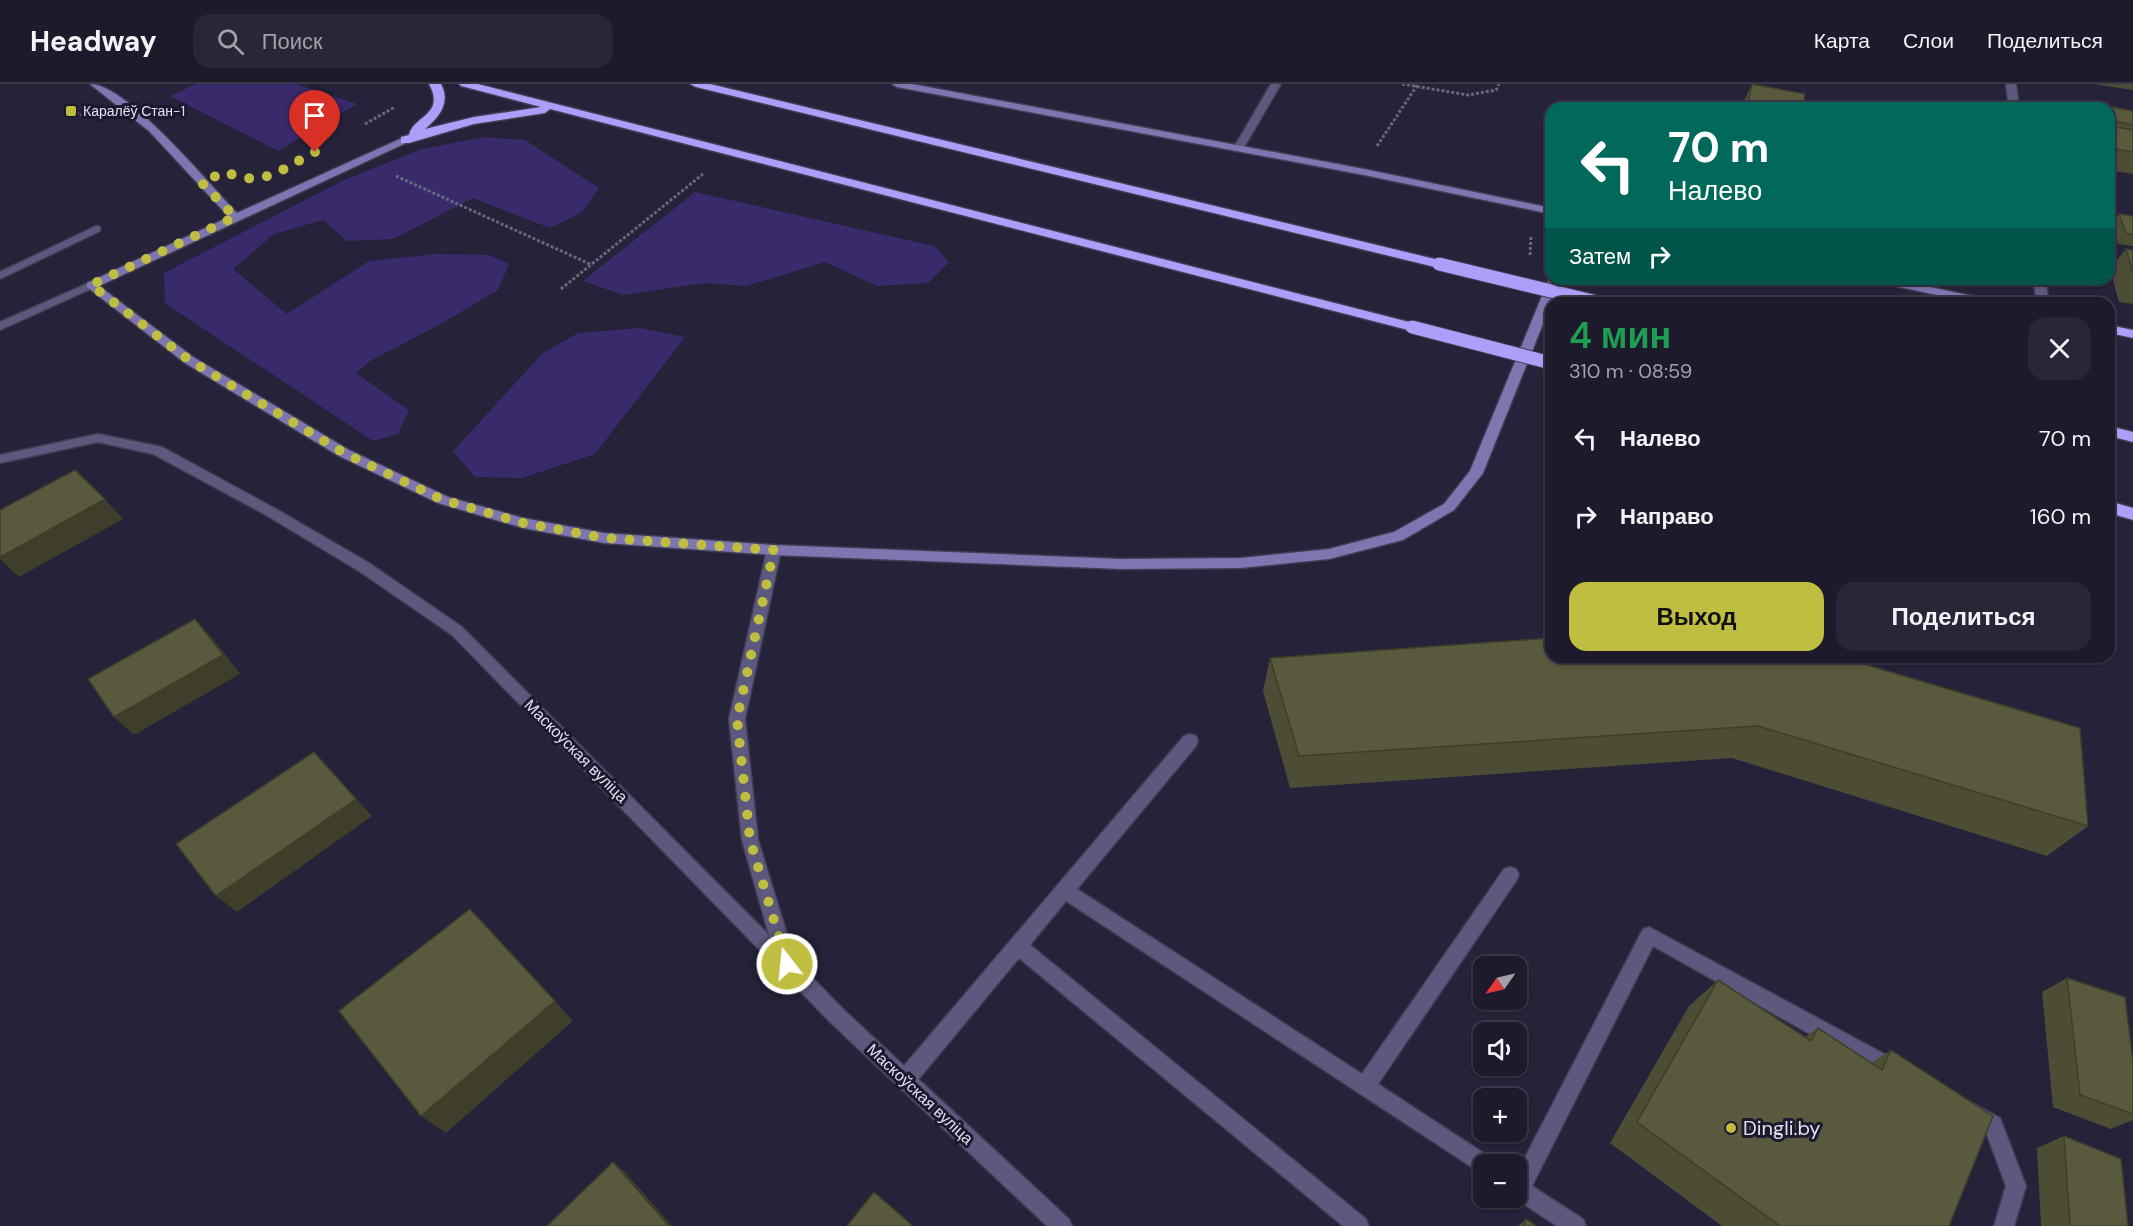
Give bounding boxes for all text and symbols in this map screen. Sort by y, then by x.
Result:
search box [193,14,613,68]
text: Headway [30,23,157,60]
icon: search [214,25,247,58]
text: Поиск [262,27,323,56]
text: Карта [1814,27,1870,55]
text: Слои [1903,27,1954,55]
text: Поделиться [1987,27,2103,55]
pin [289,90,340,152]
icon: arrive [298,99,331,132]
place label: Каралёў Стан-1 [83,102,185,120]
marker: Каралёў Стан-1 [64,104,78,118]
text: 70 m [1668,120,1769,175]
icon: left [1569,126,1647,204]
text: Налево [1668,173,1762,208]
icon: right [1643,240,1676,273]
text: Затем [1569,242,1631,271]
text: 4 мин [1569,312,1671,359]
button: close [2028,317,2091,380]
text: 310 m · 08:59 [1569,358,1692,384]
icon: left [1569,422,1602,455]
text: Налево [1620,424,1701,453]
text: 70 m [2039,424,2091,453]
icon: right [1569,500,1602,533]
text: Направо [1620,502,1714,531]
text: 160 m [2030,502,2091,531]
button: Выход [1569,582,1824,651]
button: Поделиться [1836,582,2091,651]
street label: Маскоўская вуліца [520,695,632,807]
position arrow [755,932,819,996]
north arrow [1473,956,1527,1010]
map controls [1473,956,1527,1208]
button: sound [1473,1022,1527,1076]
street label: Маскоўская вуліца [862,1039,978,1149]
button: + [1473,1088,1527,1142]
place label: Dingli.by [1743,1115,1820,1141]
marker: Dingli.by [1724,1121,1738,1135]
button: − [1473,1154,1527,1208]

